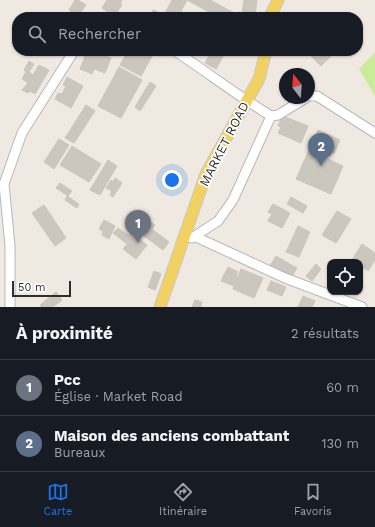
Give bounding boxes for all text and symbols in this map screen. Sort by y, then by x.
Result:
search box [12,12,363,56]
icon: search [26,23,48,45]
text: Rechercher [58,25,141,43]
north arrow [279,68,315,104]
street label: MARKET ROAD [196,99,252,189]
pin: 2 [308,133,334,166]
your location [162,170,182,190]
pin: 1 [125,210,151,243]
map controls [327,259,363,295]
button: locate [327,259,363,295]
scale bar [12,279,71,298]
text: 50 m [18,281,45,294]
text: À proximité [16,323,113,343]
text: 2 résultats [291,326,359,341]
text: Pcc [54,371,81,389]
text: 1 [26,380,32,395]
text: 60 m [326,380,359,395]
text: Église · Market Road [54,389,183,404]
text: Maison des anciens combattant [54,427,289,445]
text: 2 [25,436,33,451]
text: 130 m [321,436,359,451]
text: Bureaux [54,445,105,460]
tab: Carte [43,481,72,518]
tab: Itinéraire [159,481,207,518]
tab: Favoris [294,481,332,518]

